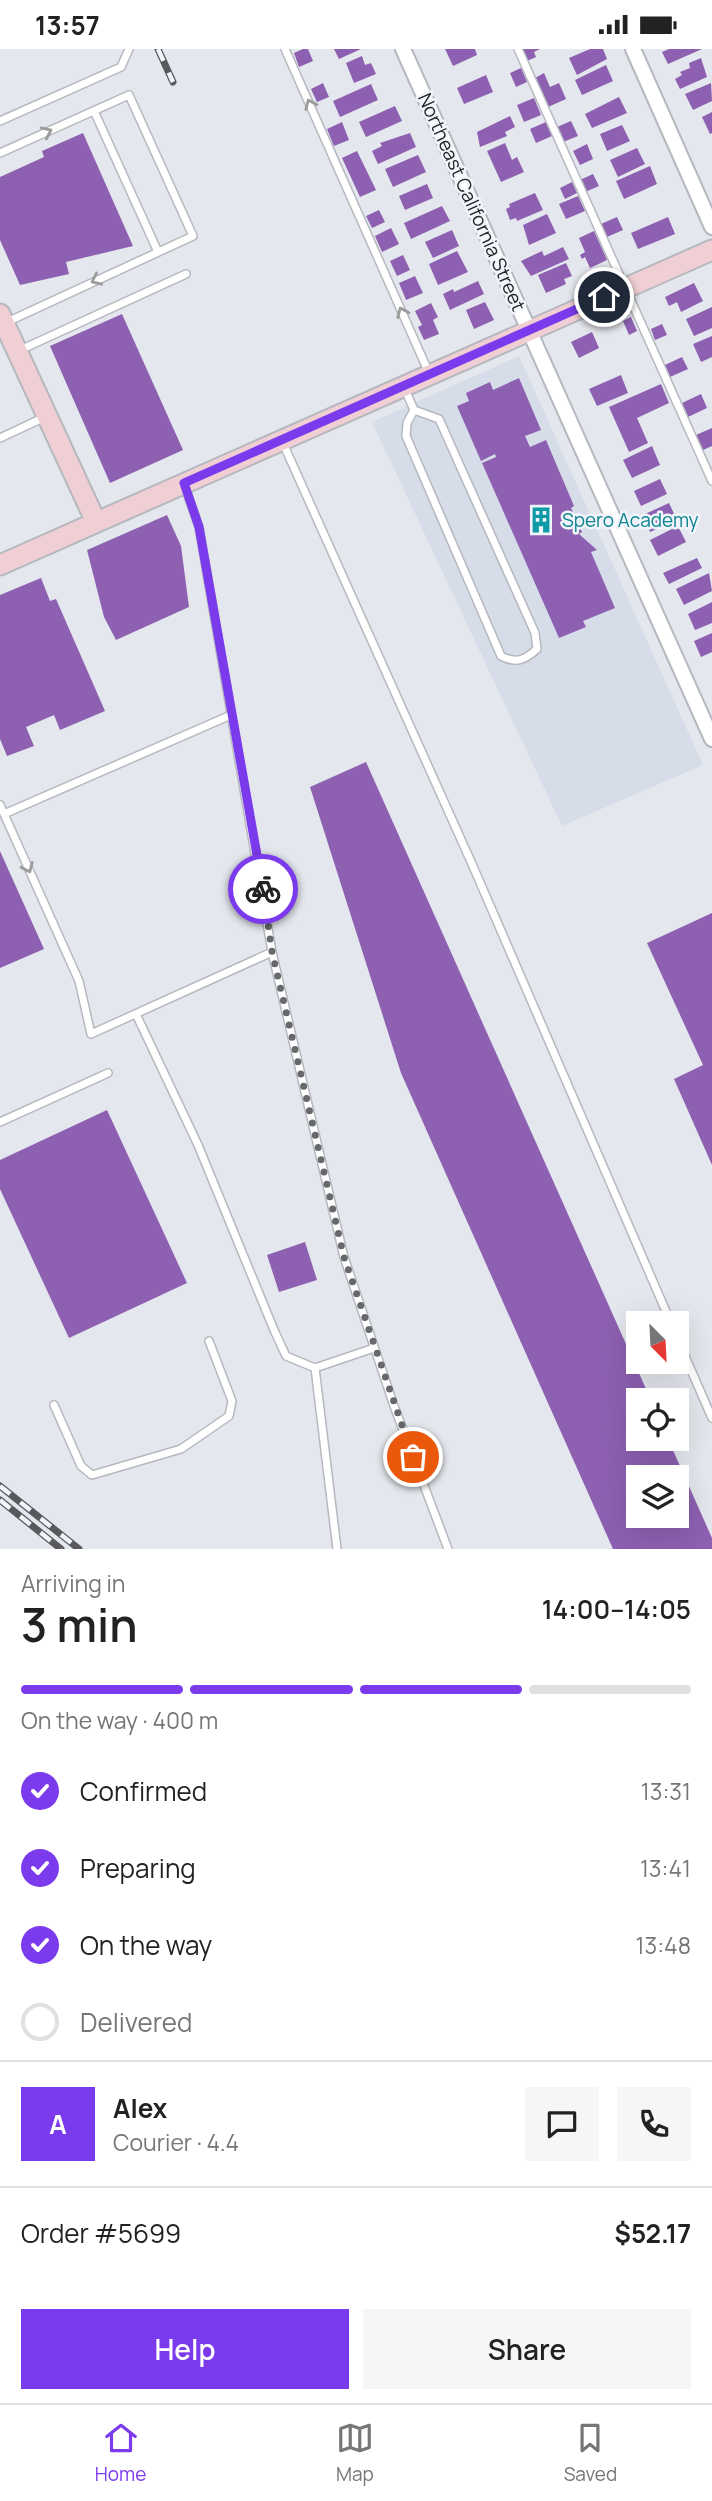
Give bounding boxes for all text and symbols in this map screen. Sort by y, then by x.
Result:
text: 13:57 [35,7,100,43]
street label: Northeast California Street [412,89,532,315]
one-way arrow [304,99,318,111]
one-way arrow [40,126,52,140]
pin [574,267,634,327]
one-way arrow [91,272,103,286]
icon: home [585,278,623,316]
one-way arrow [396,306,410,319]
building icon: Spero Academy [526,505,556,535]
place label: Spero Academy [562,507,699,533]
courier [228,854,298,924]
one-way arrow [20,860,34,873]
icon: bike [244,870,282,908]
north arrow [626,1311,690,1374]
map controls [626,1311,689,1528]
button: locate [626,1388,689,1451]
pin [383,1427,443,1487]
icon: bag [394,1438,432,1476]
button: layers [626,1465,689,1528]
text: Arriving in [21,1567,126,1599]
text: 14:00–14:05 [542,1591,691,1627]
text: 3 min [21,1593,138,1656]
text: On the way · 400 m [21,1704,218,1736]
icon: check [21,1772,59,1810]
text: Confirmed [80,1773,207,1809]
text: 13:31 [641,1775,691,1807]
icon: check [21,1849,59,1887]
text: Preparing [80,1850,196,1886]
text: 13:41 [640,1852,691,1884]
icon: check [21,1926,59,1964]
text: On the way [80,1927,212,1963]
text: 13:48 [636,1929,691,1961]
text: Delivered [80,2004,192,2040]
button: chat [525,2087,599,2161]
button: phone [617,2087,691,2161]
text: Alex [113,2090,167,2126]
text: A [49,2106,67,2142]
text: Courier · 4.4 [113,2126,239,2158]
text: Order #5699 [21,2215,181,2251]
text: $52.17 [615,2215,691,2251]
button: Help [21,2309,349,2389]
button: Share [363,2309,691,2389]
tab: Home [95,2419,146,2487]
tab: Map [336,2419,374,2487]
tab: Saved [564,2419,617,2487]

